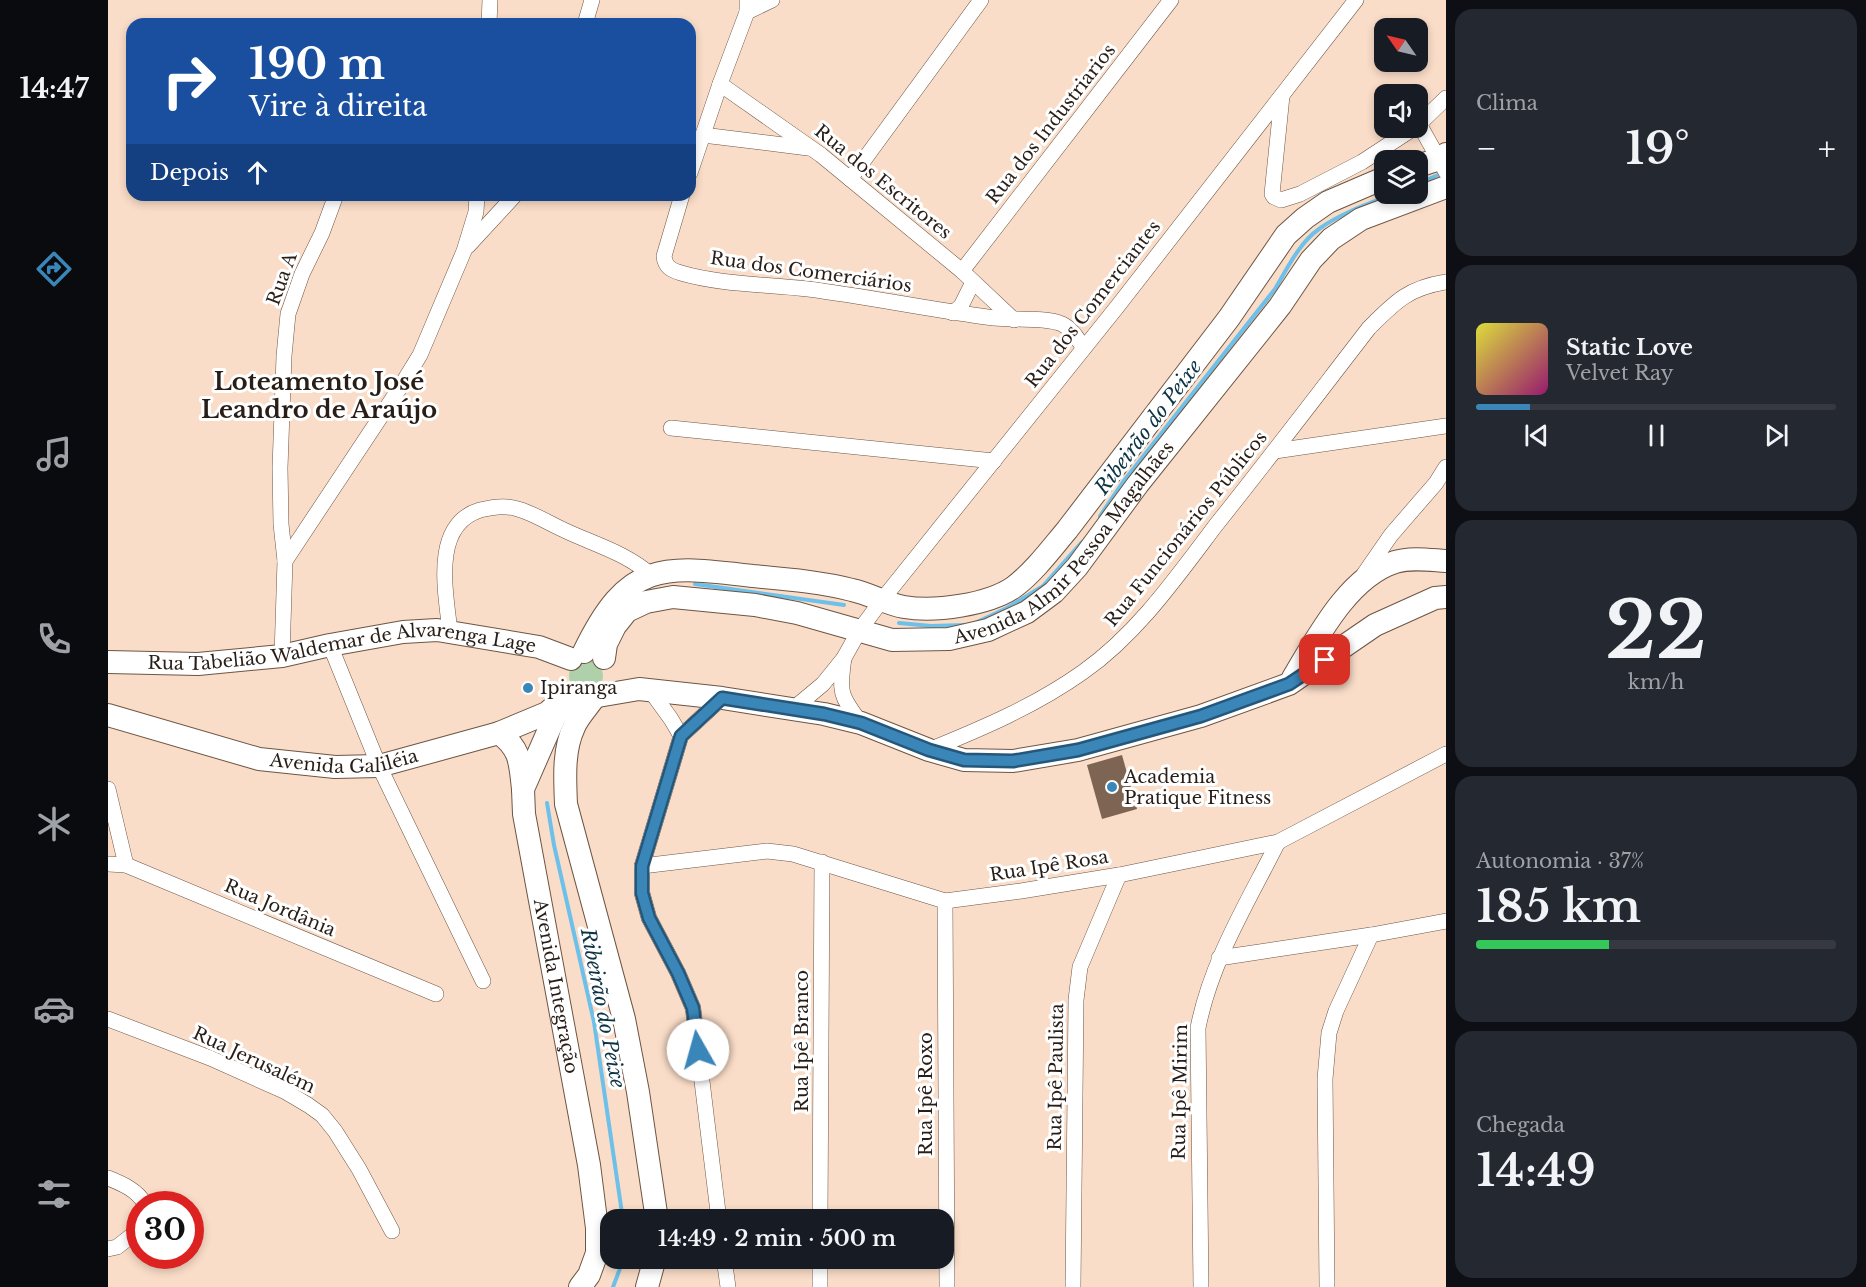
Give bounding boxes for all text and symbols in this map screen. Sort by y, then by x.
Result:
north arrow [1374,18,1428,72]
map controls [1374,18,1428,204]
text: 190 m [249,38,385,90]
street label: Rua dos Industriarios [982,40,1120,208]
icon: right [150,42,228,120]
text: 14:47 [19,72,89,105]
button: sound [1374,84,1428,138]
text: Vire à direita [249,90,427,123]
text: Clima [1476,91,1538,115]
street label: Rua dos Escritores [810,120,956,244]
text: 19° [1625,120,1690,176]
text: − [1476,128,1497,169]
text: + [1818,128,1836,169]
button: layers [1374,150,1428,204]
icon: ahead [241,156,274,189]
text: Depois [150,159,229,186]
street label: Rua dos Comerciantes [1021,216,1165,392]
street label: Rua dos Comerciários [709,247,913,297]
icon: directions [33,248,75,290]
street label: Rua A [262,249,302,308]
text: Static Love [1566,334,1693,361]
water label: Ribeirão do Peixe [1089,355,1206,500]
text: Velvet Ray [1566,361,1674,385]
district label: Loteamento José Leandro de Araújo [201,367,437,424]
icon: previous [1520,419,1553,452]
icon: pause [1640,419,1673,452]
icon: next [1760,419,1793,452]
street label: Rua Funcionários Públicos [1100,427,1272,631]
icon: music [33,433,75,475]
street label: Avenida Almir Pessoa Magalhães [951,437,1179,649]
text: 22 [1605,582,1707,679]
icon: phone [33,618,75,660]
street label: Rua Tabelião Waldemar de Alvarenga Lage [148,619,538,675]
pin [1299,634,1350,685]
icon: arrive [1308,643,1341,676]
text: km/h [1628,670,1684,694]
place label: Ipiranga [540,677,617,699]
marker: Ipiranga [521,681,535,695]
street label: Avenida Galiléia [268,745,420,778]
place label: Academia Pratique Fitness [1123,766,1271,809]
marker: Academia Pratique Fitness [1105,780,1119,794]
icon: climate [33,803,75,845]
street label: Rua Ipê Rosa [988,846,1110,886]
text: Autonomia · 37% [1476,849,1644,873]
street label: Rua Jordânia [221,875,339,941]
text: 185 km [1476,878,1641,934]
street label: Avenida Integração [529,896,583,1075]
water label: Ribeirão do Peixe [576,925,630,1090]
street label: Rua Ipê Branco [791,970,813,1112]
icon: car [33,988,75,1030]
street label: Rua Ipê Paulista [1044,1003,1068,1151]
position arrow [666,1018,730,1082]
street label: Rua Jerusalém [189,1022,319,1098]
street label: Rua Ipê Mirim [1168,1024,1192,1160]
street label: Rua Ipê Roxo [915,1032,937,1156]
text: Chegada [1476,1113,1565,1137]
text: 14:49 [1476,1142,1596,1198]
icon: filters [33,1173,75,1215]
speed limit sign: 30 [126,1191,204,1269]
text: 14:49 · 2 min · 500 m [658,1225,896,1252]

